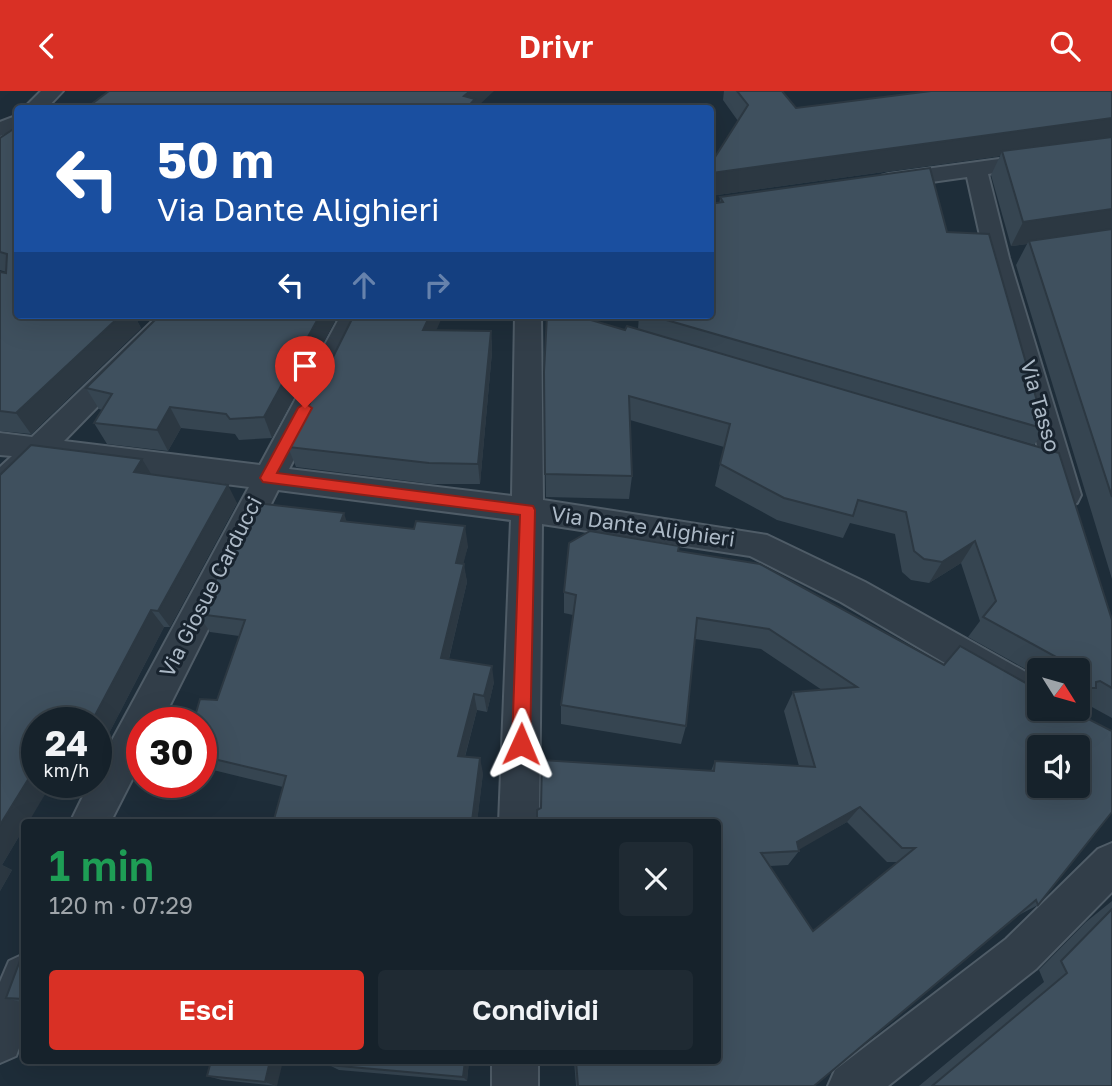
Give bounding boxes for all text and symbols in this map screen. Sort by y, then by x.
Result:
icon: back [28,27,66,65]
text: Drivr [519,27,593,65]
icon: search [1046,27,1084,65]
text: 50 m [157,130,274,189]
icon: left [42,133,133,224]
text: Via Dante Alighieri [157,190,439,228]
icon: left [272,266,310,304]
icon: ahead [345,266,383,304]
icon: right [418,266,456,304]
pin [275,336,335,408]
icon: arrive [286,347,324,385]
street label: Via Tasso [1015,357,1067,455]
street label: Via Giosue Carducci [153,492,267,681]
street label: Via Dante Alighieri [550,500,737,552]
north arrow [1027,658,1090,721]
map controls [1027,658,1090,798]
speed limit sign: 30 [126,707,217,798]
position arrow [484,707,558,781]
text: 24 [45,722,88,764]
button: sound [1027,735,1090,798]
text: km/h [44,759,89,781]
text: 1 min [49,840,154,890]
button: close [619,842,693,916]
text: 120 m · 07:29 [49,891,193,919]
button: Esci [49,970,364,1050]
button: Condividi [378,970,693,1050]

